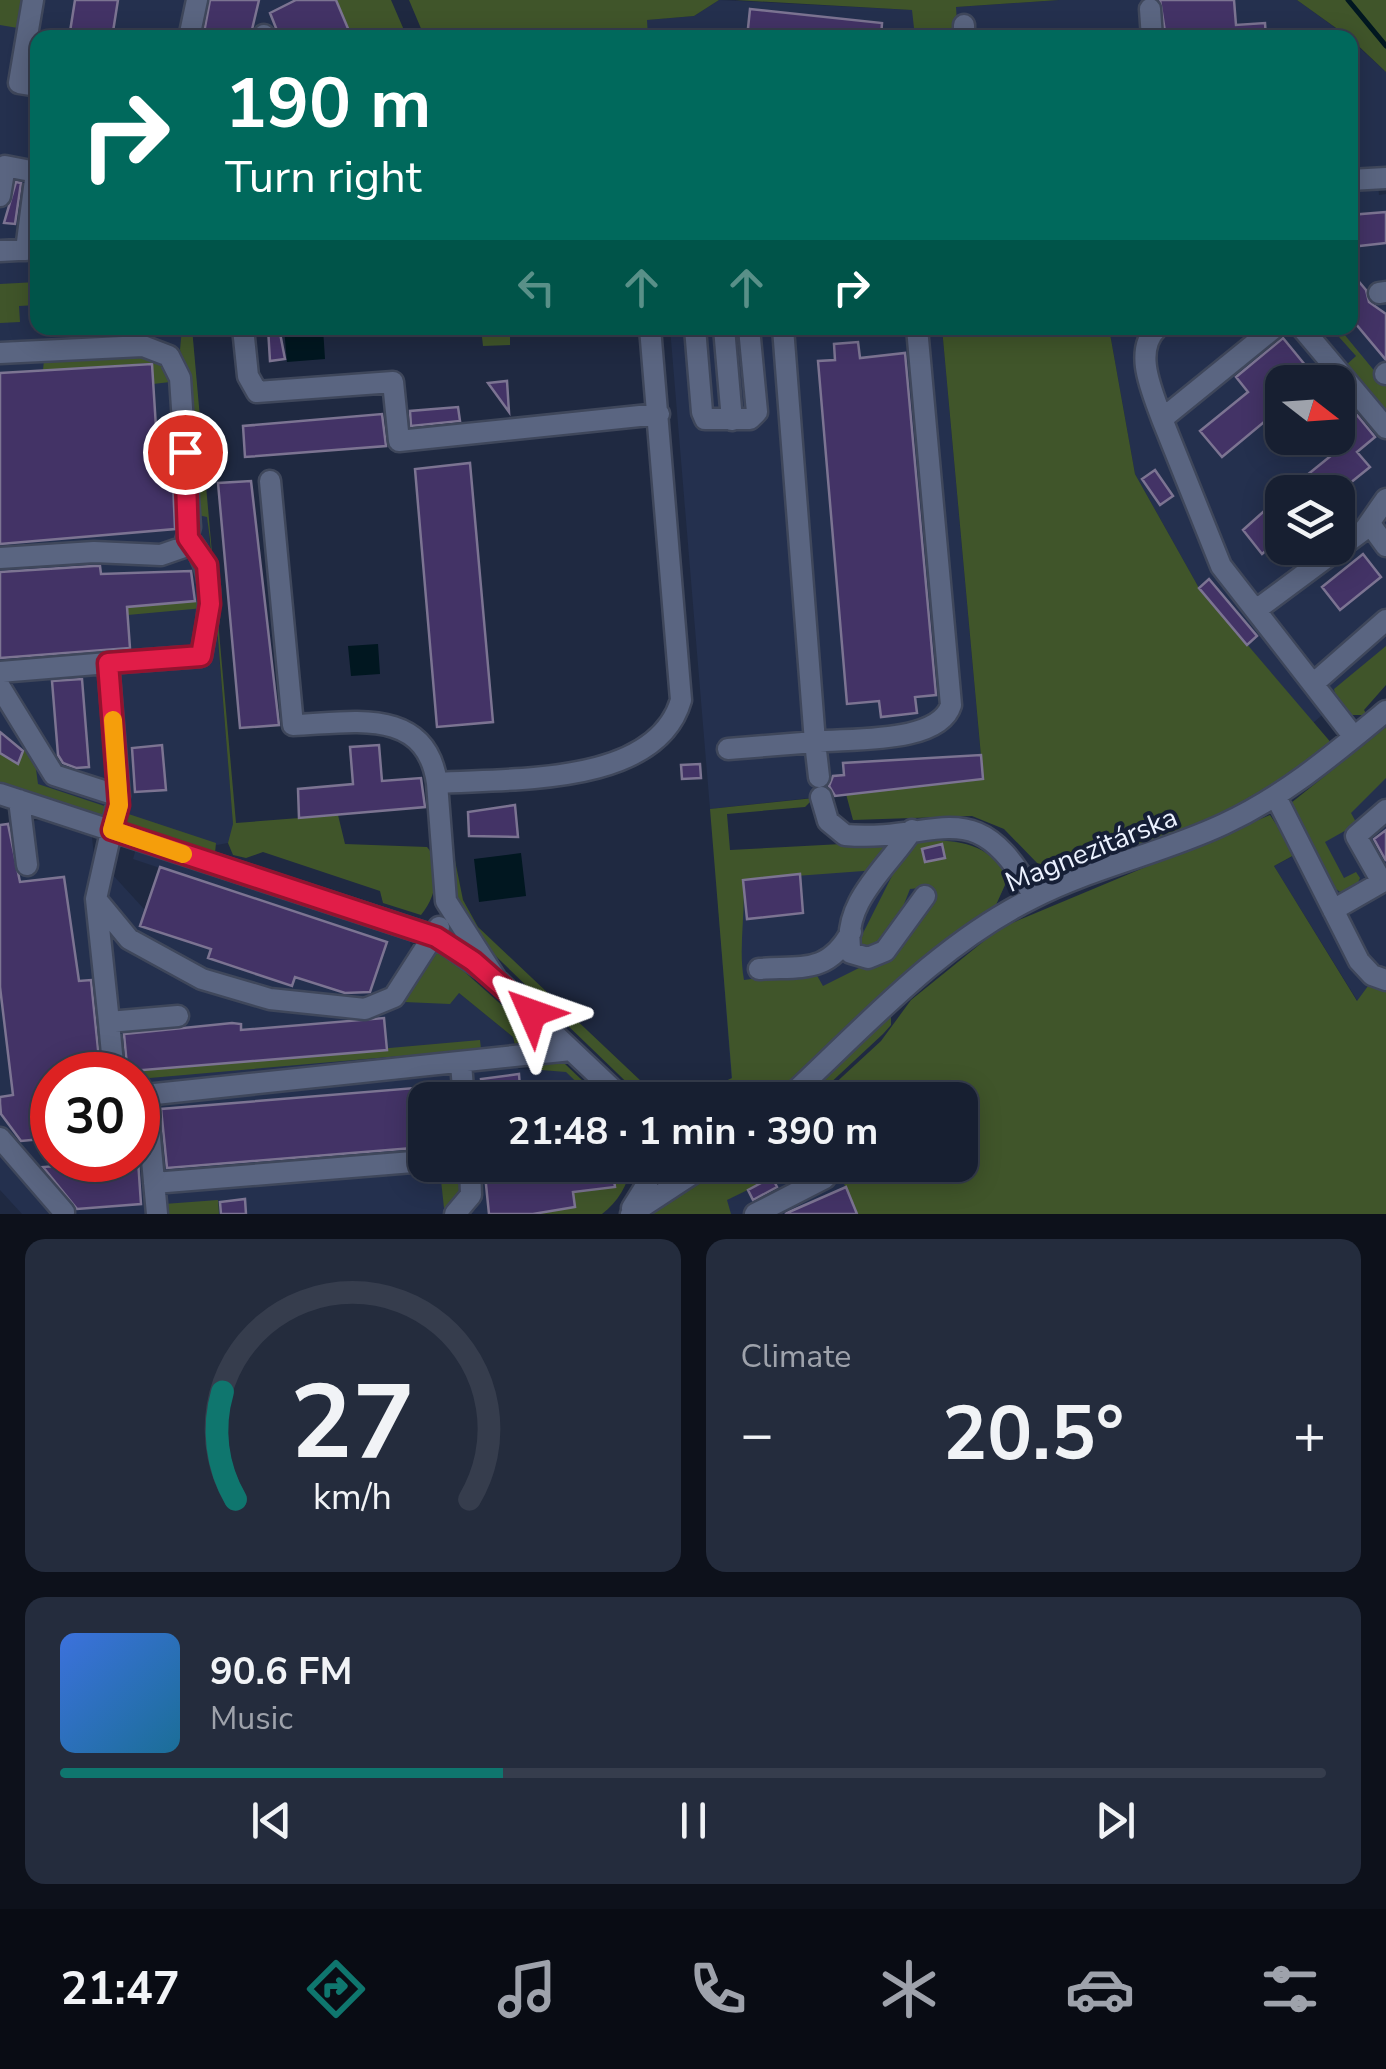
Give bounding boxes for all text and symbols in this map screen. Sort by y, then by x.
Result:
text: 190 m [225,56,431,152]
icon: right [60,70,190,200]
text: Turn right [225,147,422,208]
icon: left [509,260,564,315]
icon: ahead [614,260,669,315]
icon: ahead [719,260,774,315]
icon: right [824,260,879,315]
north arrow [1265,365,1355,455]
map controls [1265,365,1355,565]
pin [143,410,228,495]
icon: arrive [158,425,213,480]
button: layers [1265,475,1355,565]
street label: Magnezitárska [1000,798,1183,902]
position arrow [480,961,584,1065]
speed limit sign: 30 [30,1052,160,1182]
text: 21:48 · 1 min · 390 m [508,1106,878,1157]
text: Climate [741,1335,851,1378]
text: 27 [290,1352,415,1494]
text: 20.5° [942,1383,1124,1485]
text: − [741,1397,774,1472]
text: + [1293,1397,1326,1472]
text: km/h [313,1473,392,1522]
text: 90.6 FM [210,1646,352,1697]
text: Music [210,1697,293,1740]
icon: previous [244,1793,299,1848]
icon: pause [666,1793,721,1848]
icon: next [1088,1793,1143,1848]
icon: directions [301,1954,371,2024]
icon: music [492,1954,562,2024]
icon: phone [683,1954,753,2024]
icon: climate [874,1954,944,2024]
icon: car [1065,1954,1135,2024]
icon: filters [1255,1954,1325,2024]
text: 21:47 [60,1959,180,2020]

